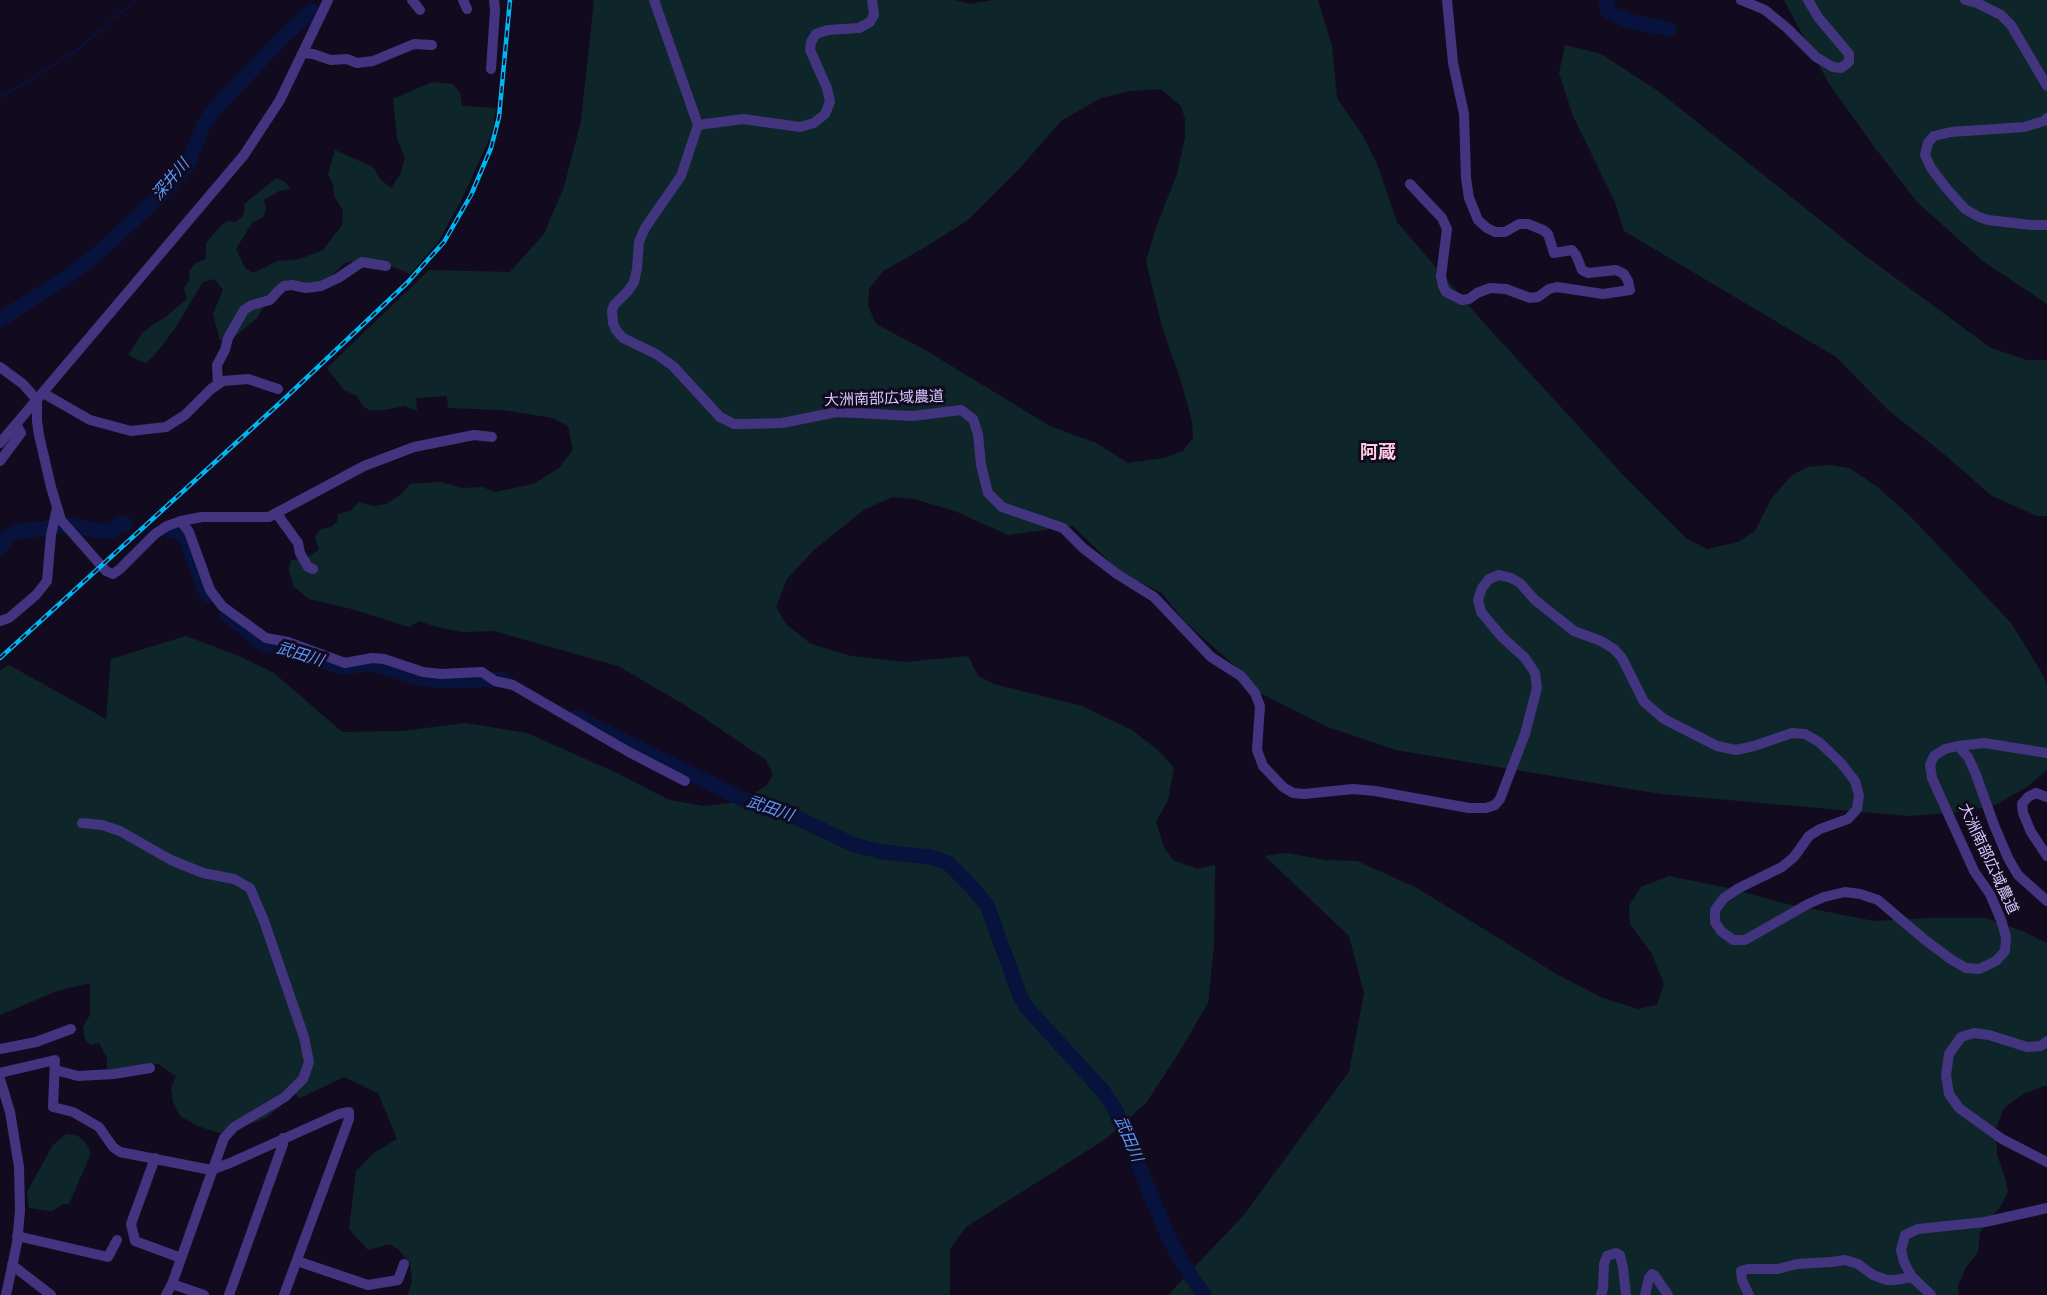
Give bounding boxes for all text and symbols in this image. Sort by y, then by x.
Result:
water label: 深井川 [148,155,194,205]
street label: 大洲南部広域農道 [824,388,944,410]
district label: 阿蔵 [1360,442,1396,464]
water label: 武田川 [274,639,326,671]
water label: 武田川 [744,792,796,826]
street label: 大洲南部広域農道 [1954,801,2022,917]
water label: 武田川 [1110,1113,1146,1165]

